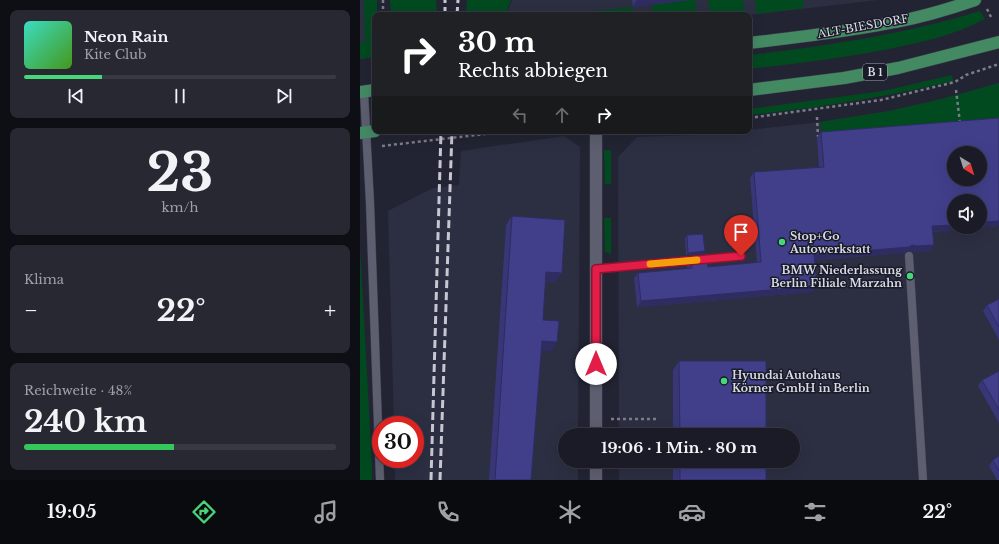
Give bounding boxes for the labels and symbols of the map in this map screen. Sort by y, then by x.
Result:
street label: ALT-BIESDORF [815,11,910,41]
road number: B 1 [863,64,887,80]
north arrow [947,146,987,186]
pin [724,215,758,256]
place label: Stop+Go Autowerkstatt [789,229,871,256]
marker: Stop+Go Autowerkstatt [777,237,787,247]
place label: BMW Niederlassung Berlin Filiale Marzahn [771,263,902,290]
marker: BMW Niederlassung Berlin Filiale Marzahn [905,271,915,281]
position arrow [575,343,617,385]
place label: Hyundai Autohaus Körner GmbH in Berlin [732,368,870,395]
marker: Hyundai Autohaus Körner GmbH in Berlin [719,376,729,386]
speed limit sign: 30 [372,416,424,468]

